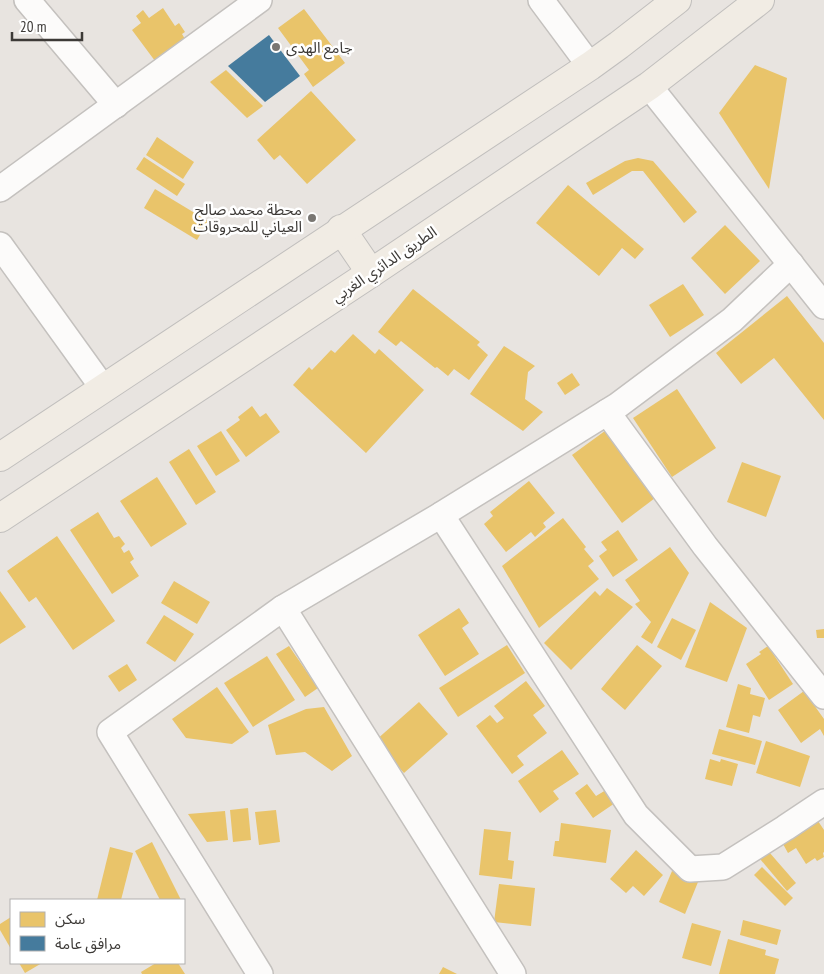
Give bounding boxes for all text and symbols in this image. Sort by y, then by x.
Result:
scale bar [12,10,82,42]
text: 20 m [20,17,46,36]
place label: جامع الهدى [286,38,353,60]
marker: جامع الهدى [270,41,282,53]
place label: محطة محمد صالح العياني للمحروقات [193,200,302,238]
marker: محطة محمد صالح العياني للمحروقات [306,212,318,224]
street label: الطريق الدائري الغربي [328,222,442,308]
legend [10,899,185,964]
text: سكن [55,909,86,928]
text: مرافق عامة [55,934,121,954]

